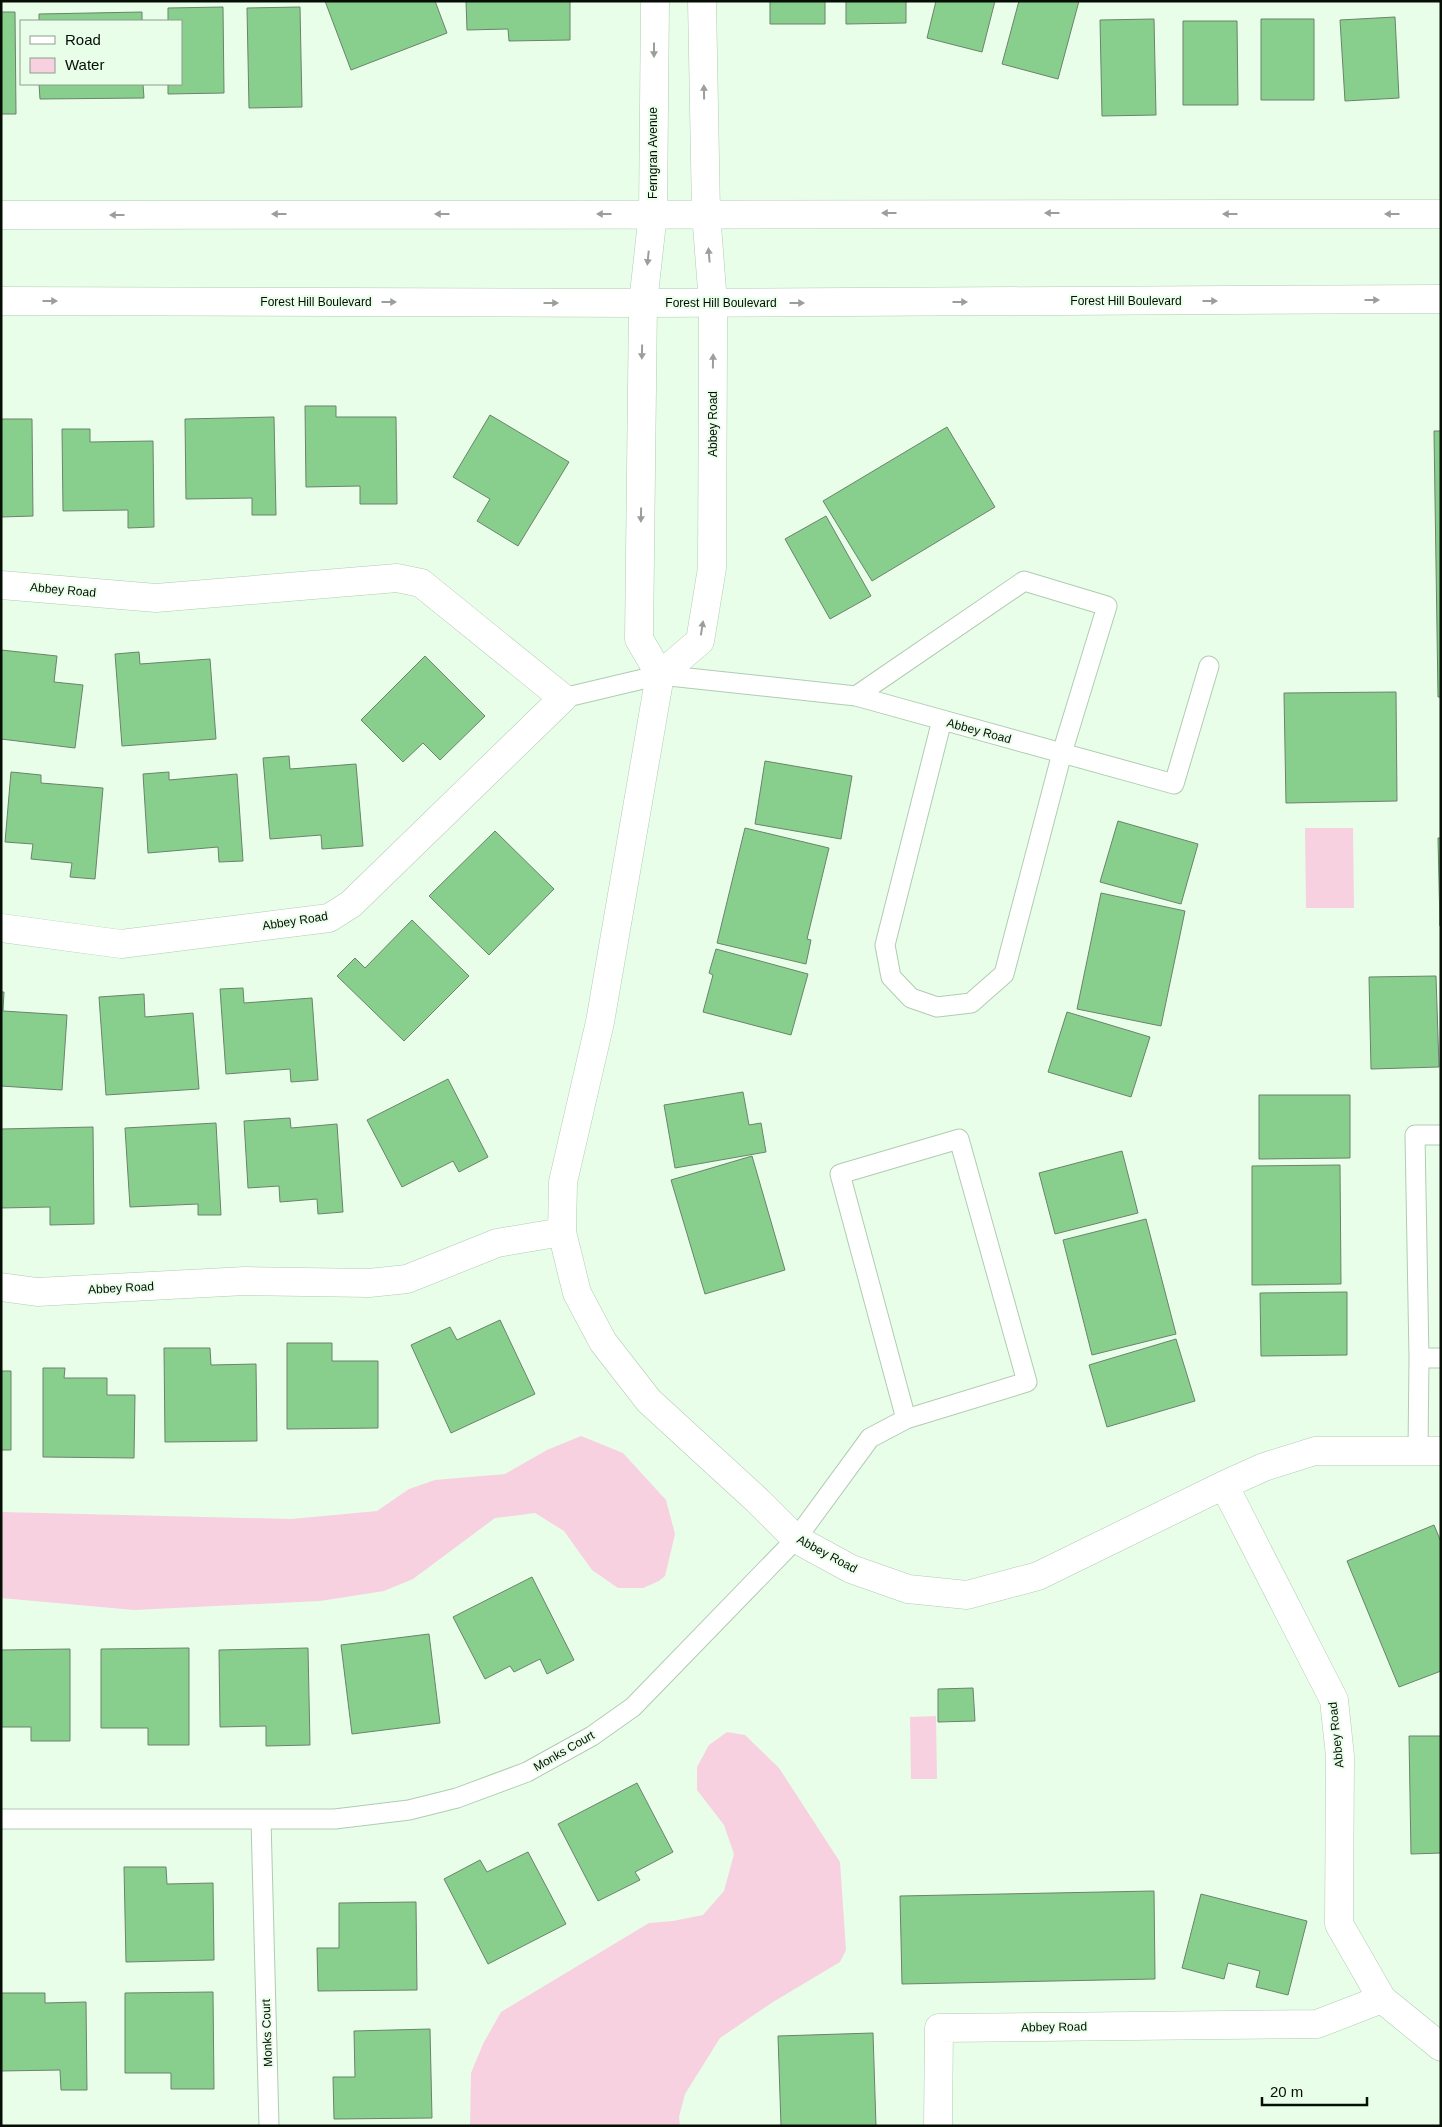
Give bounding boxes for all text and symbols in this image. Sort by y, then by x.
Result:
legend [20,20,182,85]
text: Road [65,31,101,48]
one-way arrow [650,42,658,58]
text: Water [65,56,104,73]
one-way arrow [699,84,707,100]
street label: Ferngran Avenue [646,107,660,199]
one-way arrow [881,209,897,217]
one-way arrow [1044,209,1060,217]
one-way arrow [271,210,287,218]
one-way arrow [433,210,449,218]
one-way arrow [596,210,612,218]
one-way arrow [1221,210,1237,218]
one-way arrow [1384,210,1400,218]
one-way arrow [108,211,124,219]
one-way arrow [705,246,713,262]
one-way arrow [644,251,652,267]
street label: Forest Hill Boulevard [1070,294,1182,308]
street label: Forest Hill Boulevard [260,295,372,309]
street label: Forest Hill Boulevard [665,296,777,310]
one-way arrow [1364,296,1380,304]
one-way arrow [42,297,58,305]
one-way arrow [1202,297,1218,305]
one-way arrow [381,298,397,306]
one-way arrow [952,298,968,306]
one-way arrow [543,299,559,307]
one-way arrow [789,299,805,307]
one-way arrow [638,344,646,360]
one-way arrow [709,353,717,369]
street label: Abbey Road [706,391,720,457]
one-way arrow [637,507,645,523]
street label: Abbey Road [29,580,97,600]
one-way arrow [699,620,707,636]
street label: Abbey Road [945,716,1013,746]
street label: Abbey Road [261,909,329,933]
street label: Abbey Road [88,1279,154,1297]
street label: Abbey Road [795,1532,859,1576]
street label: Abbey Road [1326,1701,1346,1769]
street label: Monks Court [531,1728,598,1774]
street label: Monks Court [259,1998,275,2067]
street label: Abbey Road [1021,2019,1087,2035]
scale bar [1262,2074,1367,2106]
text: 20 m [1270,2083,1303,2100]

